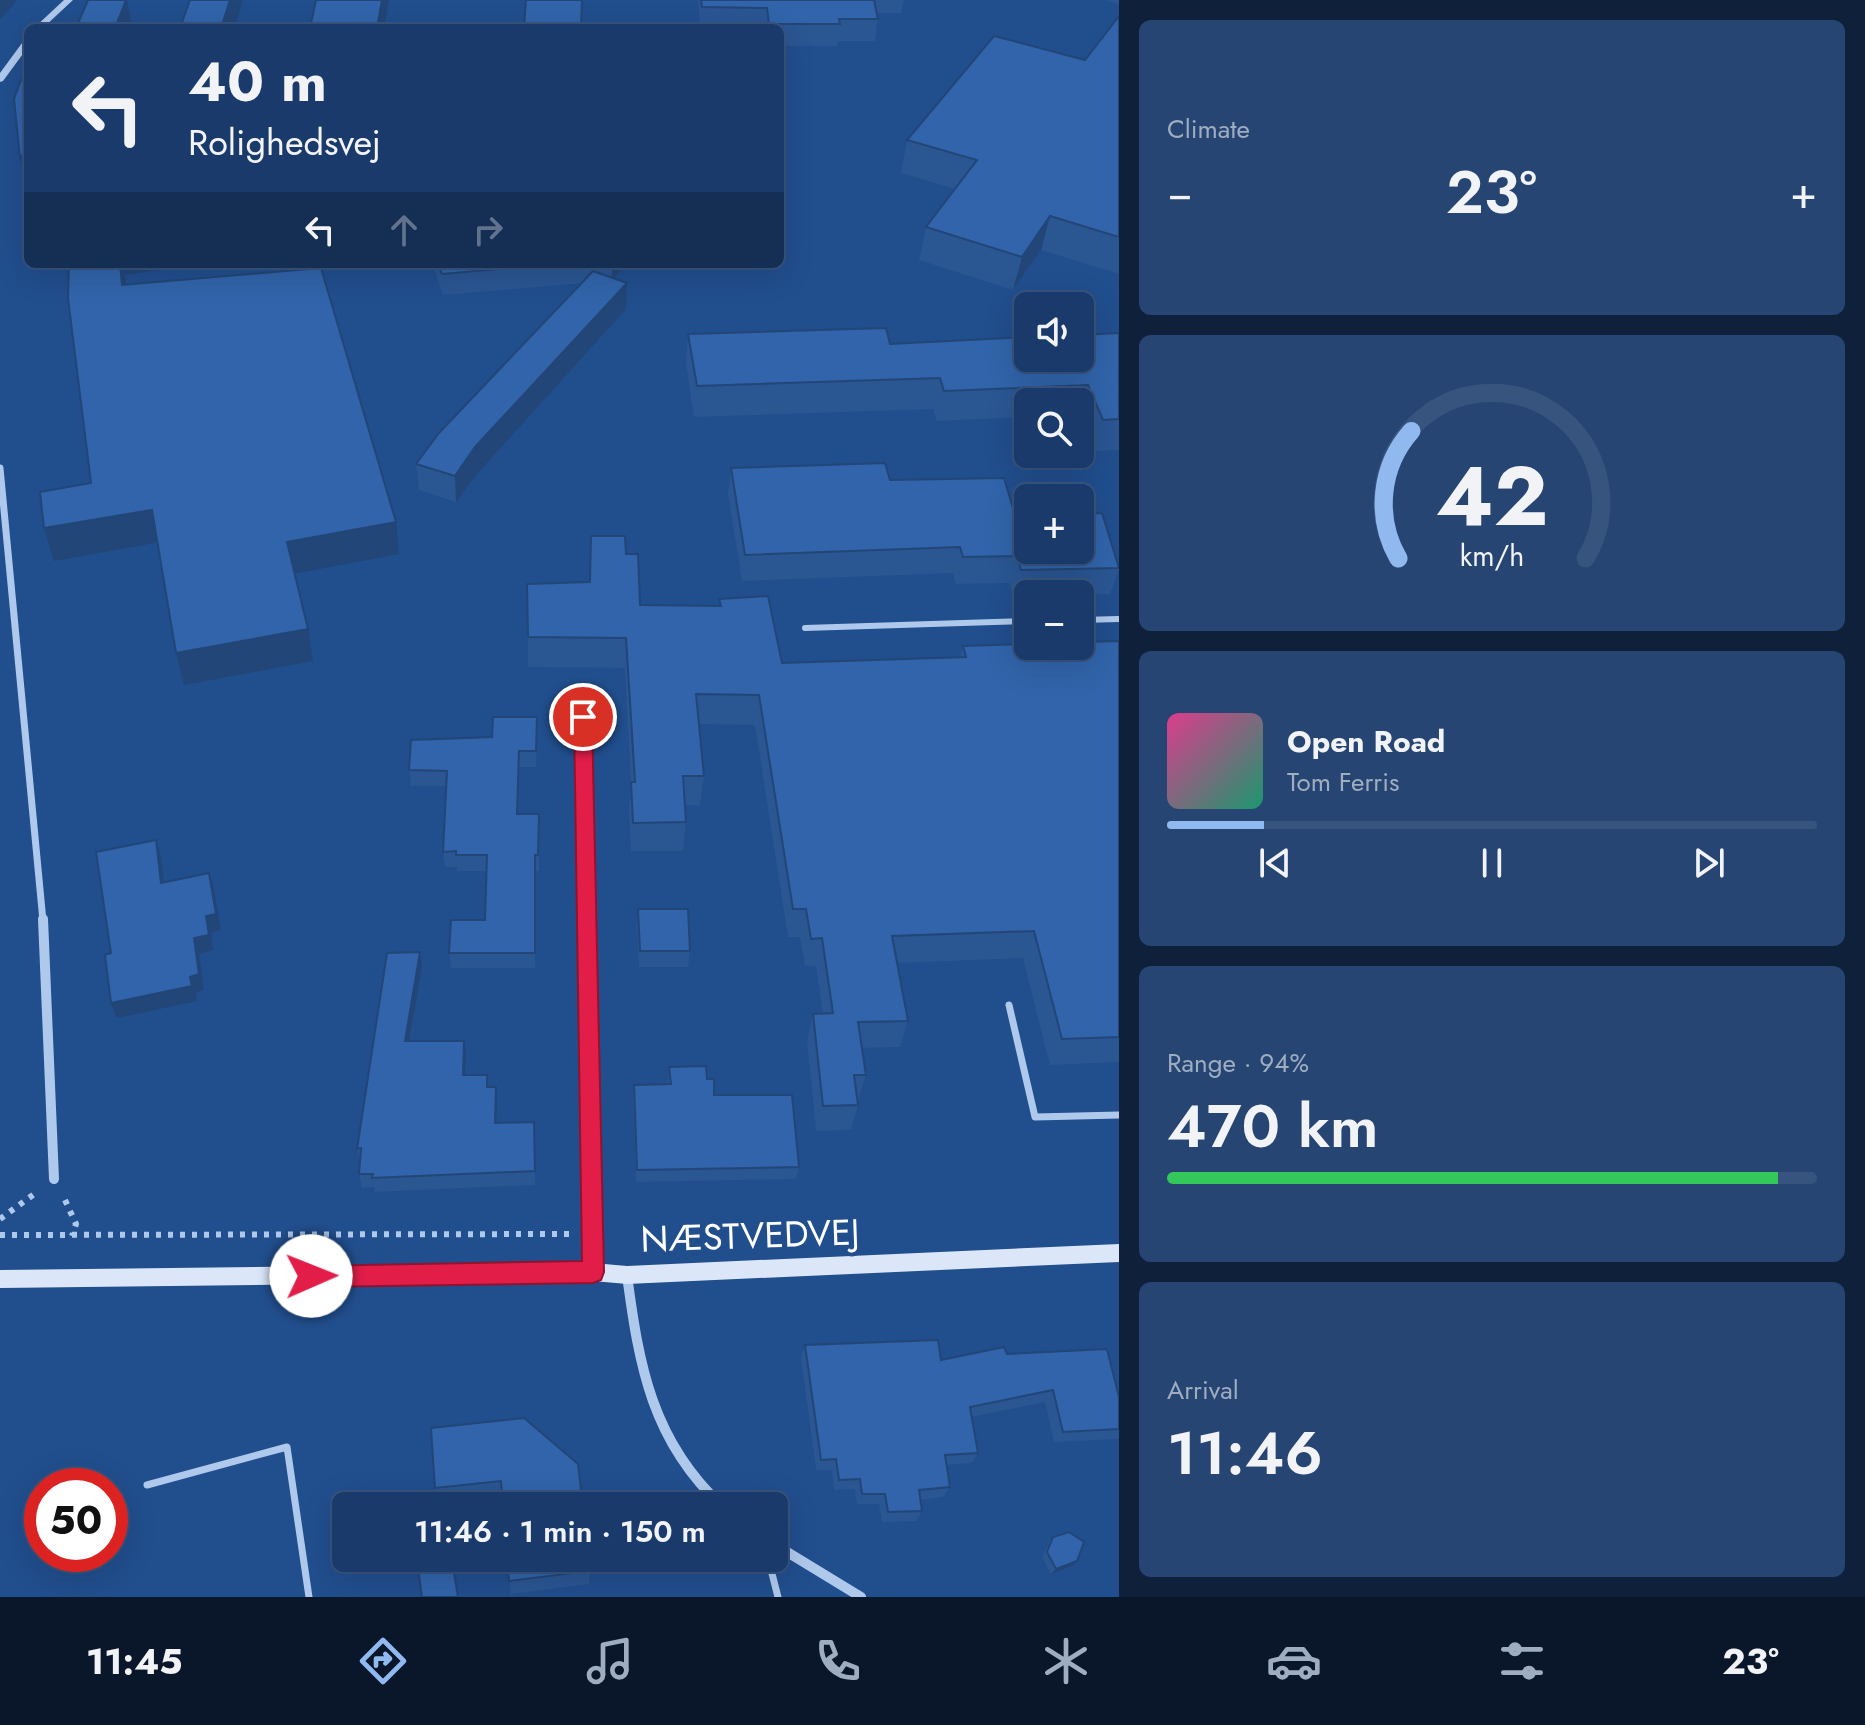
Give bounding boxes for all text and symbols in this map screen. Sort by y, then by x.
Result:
text: 40 m [188,41,327,122]
icon: left [56,56,160,160]
text: Climate [1167,110,1250,148]
text: Rolighedsvej [188,116,381,168]
text: 23° [1446,149,1537,236]
text: − [1167,161,1193,225]
text: + [1790,161,1817,225]
icon: left [298,208,342,252]
icon: ahead [382,208,426,252]
icon: right [466,208,510,252]
map controls [1014,292,1094,660]
button: sound [1014,292,1094,372]
button: search [1014,388,1094,468]
text: 42 [1436,436,1548,556]
button: + [1014,484,1094,564]
text: km/h [1460,535,1524,577]
button: − [1014,580,1094,660]
pin [549,683,617,751]
icon: arrive [561,695,605,739]
text: Open Road [1287,720,1445,763]
text: Tom Ferris [1287,763,1399,801]
icon: previous [1253,841,1297,885]
icon: pause [1470,841,1514,885]
icon: next [1687,841,1731,885]
text: Range · 94% [1167,1044,1309,1082]
text: 470 km [1167,1083,1379,1170]
street label: NÆSTVEDVEJ [640,1205,860,1265]
position arrow [269,1234,353,1318]
text: Arrival [1167,1371,1239,1409]
text: 11:46 [1167,1410,1323,1497]
speed limit sign: 50 [24,1468,128,1572]
text: 11:46 · 1 min · 150 m [414,1510,706,1553]
icon: directions [355,1633,411,1689]
icon: music [582,1633,638,1689]
icon: phone [810,1633,866,1689]
icon: climate [1038,1633,1094,1689]
icon: car [1266,1633,1322,1689]
icon: filters [1494,1633,1550,1689]
text: 11:45 [86,1635,183,1687]
text: 23° [1722,1635,1779,1687]

